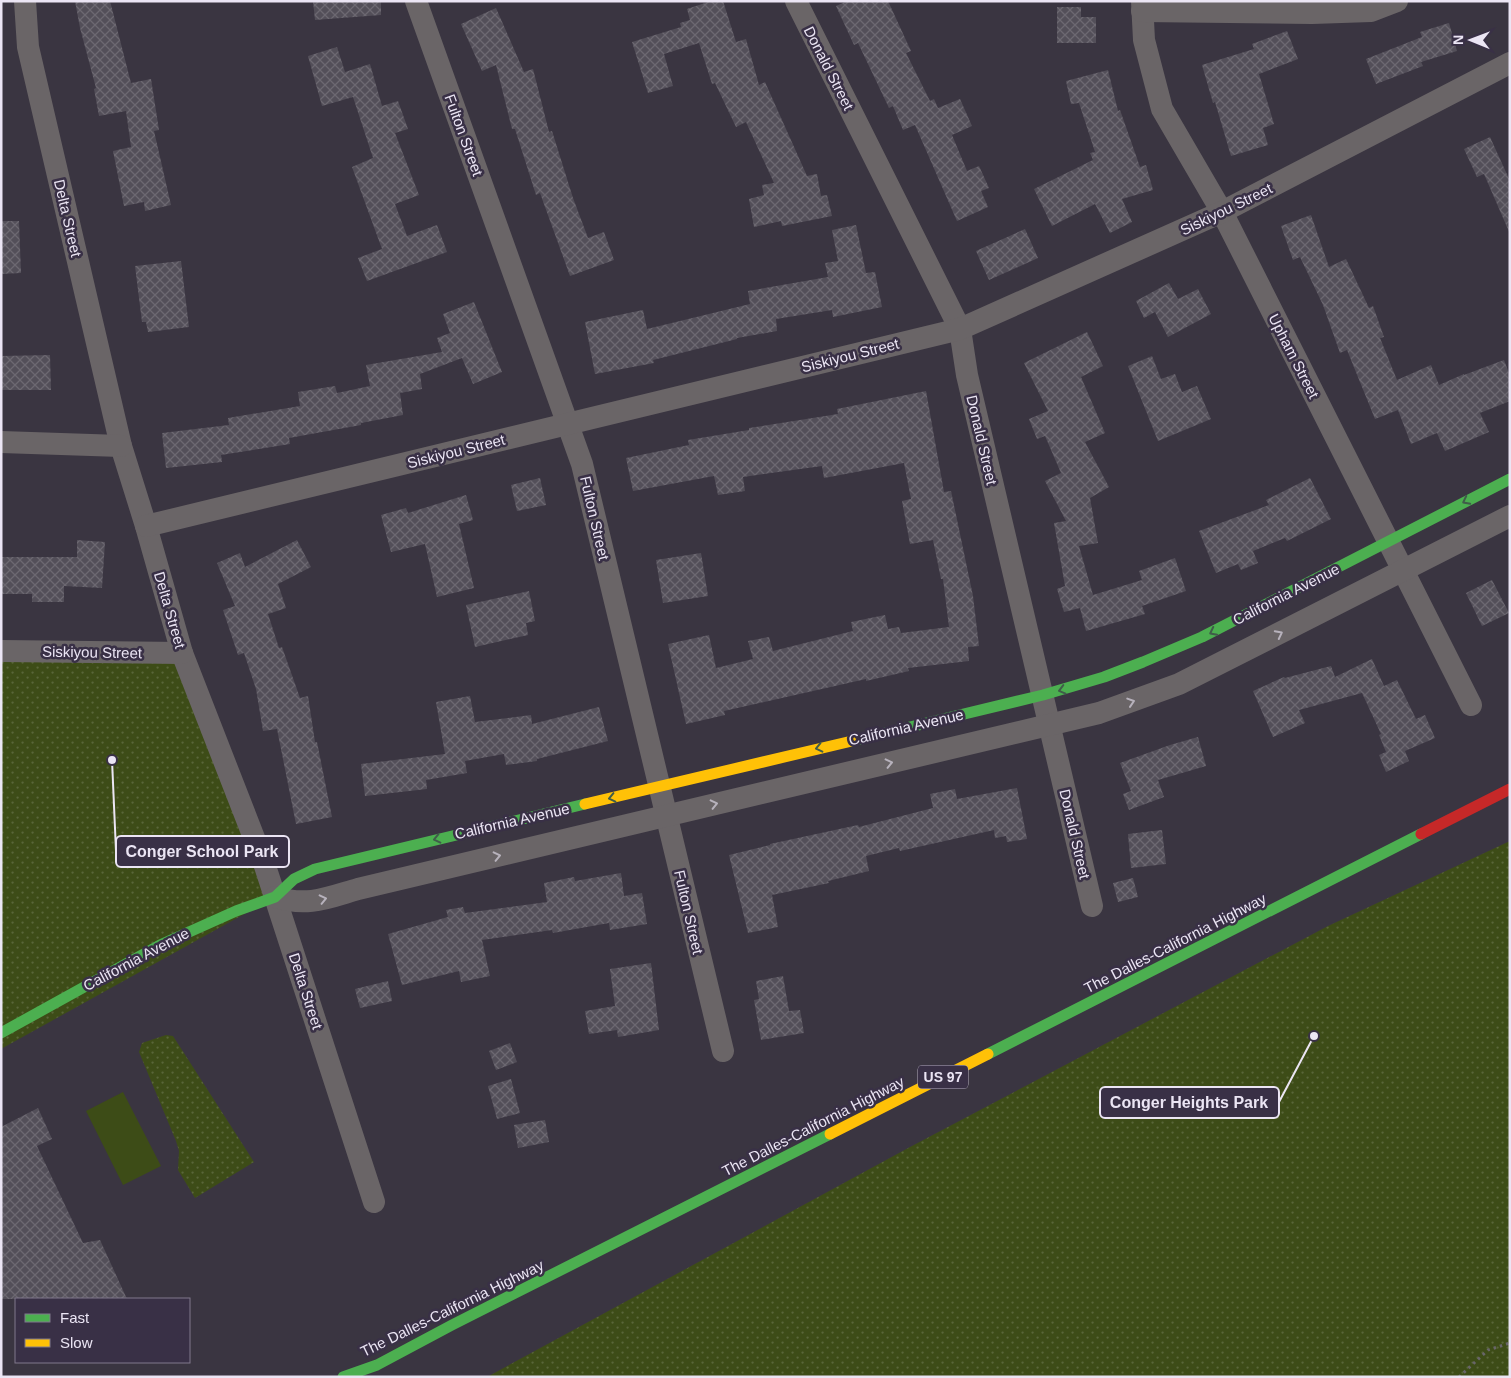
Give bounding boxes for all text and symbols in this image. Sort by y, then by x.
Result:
north arrow [1446,15,1496,65]
street label: Donald Street [801,23,858,113]
text: N [1450,35,1466,45]
street label: Fulton Street [441,92,487,179]
street label: Delta Street [51,177,85,259]
street label: Siskiyou Street [1177,179,1275,239]
street label: Upham Street [1265,311,1323,402]
street label: Siskiyou Street [799,334,901,375]
street label: Donald Street [963,393,1001,487]
street label: Siskiyou Street [405,430,507,471]
street label: Fulton Street [577,474,613,563]
one-way arrow [1463,495,1472,505]
street label: California Avenue [1230,560,1342,628]
street label: Delta Street [151,570,189,651]
one-way arrow [1209,626,1218,636]
one-way arrow [1274,630,1283,640]
street label: Siskiyou Street [42,643,143,661]
one-way arrow [1058,684,1066,694]
one-way arrow [1127,698,1135,708]
street label: California Avenue [847,706,965,748]
one-way arrow [814,742,823,753]
one-way arrow [884,758,893,769]
street label: Donald Street [1056,787,1094,881]
one-way arrow [607,792,616,803]
one-way arrow [709,799,718,810]
street label: California Avenue [453,800,571,842]
one-way arrow [432,833,441,844]
callout: Conger School Park [116,836,289,867]
text: Conger School Park [126,843,279,860]
one-way arrow [493,851,502,862]
street label: Fulton Street [671,868,707,957]
street label: The Dalles-California Highway [1081,889,1269,996]
one-way arrow [318,894,327,905]
street label: California Avenue [80,924,192,994]
street label: Delta Street [286,951,327,1032]
road number: US 97 [918,1066,968,1088]
street label: The Dalles-California Highway [719,1072,907,1179]
callout: Conger Heights Park [1100,1087,1279,1118]
text: Conger Heights Park [1110,1094,1268,1111]
street label: The Dalles-California Highway [358,1256,547,1360]
legend [15,1298,190,1363]
text: Fast [60,1309,90,1326]
text: Slow [60,1334,93,1351]

